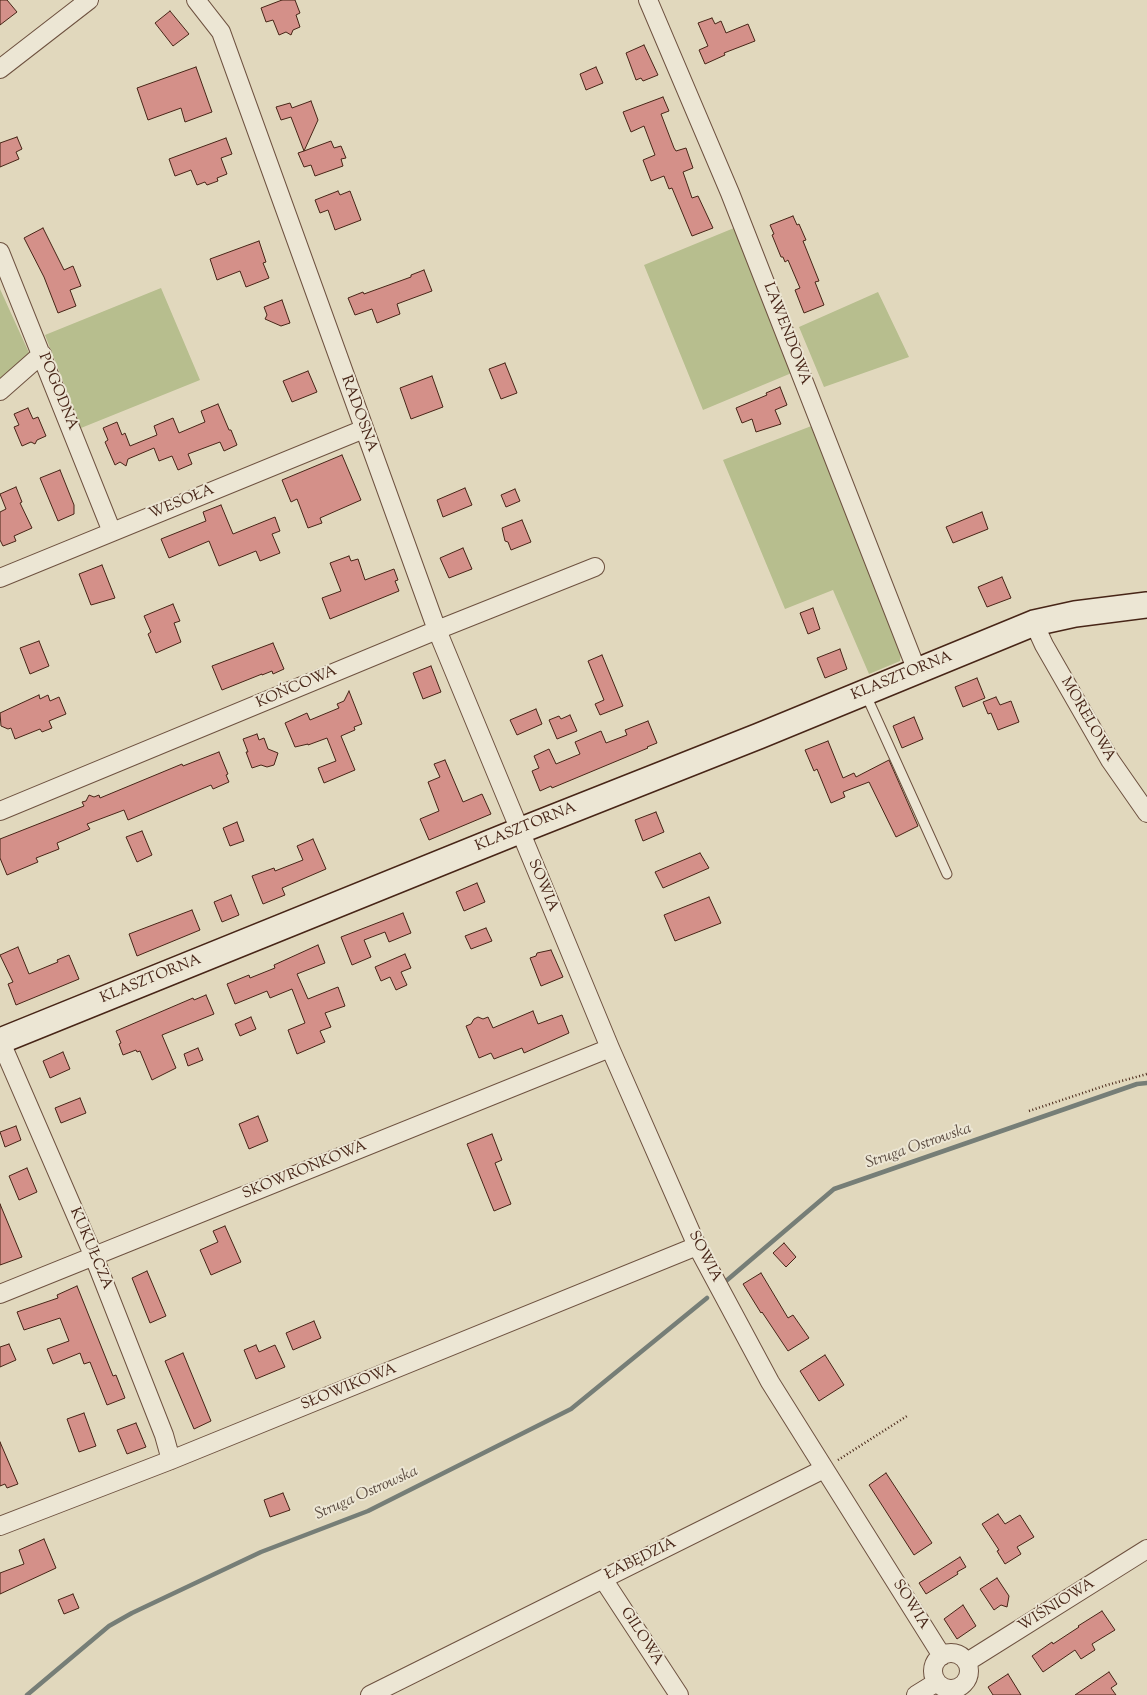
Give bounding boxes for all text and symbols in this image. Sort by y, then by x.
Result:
street label: LAWENDOWA [758,280,814,388]
street label: POGODNA [33,351,81,433]
street label: RADOSNA [336,373,380,455]
street label: WESOŁA [147,482,217,524]
street label: KLASZTORNA [849,649,955,705]
street label: KOŃCOWA [254,663,340,713]
street label: MORELOWA [1056,675,1118,765]
street label: KLASZTORNA [473,800,579,856]
street label: SOWIA [523,857,561,915]
street label: KLASZTORNA [98,952,204,1008]
water label: Struga Ostrowska [864,1120,974,1174]
street label: SKOWRONKOWA [240,1138,370,1204]
street label: KUKUŁCZA [65,1205,115,1293]
street label: SOWIA [683,1228,725,1286]
street label: SŁOWIKOWA [299,1361,399,1415]
water label: Struga Ostrowska [313,1463,421,1525]
street label: ŁABĘDZIA [602,1535,680,1585]
street label: WIŚNIOWA [1016,1575,1098,1637]
street label: SOWIA [888,1577,932,1633]
street label: GILOWA [616,1605,666,1669]

